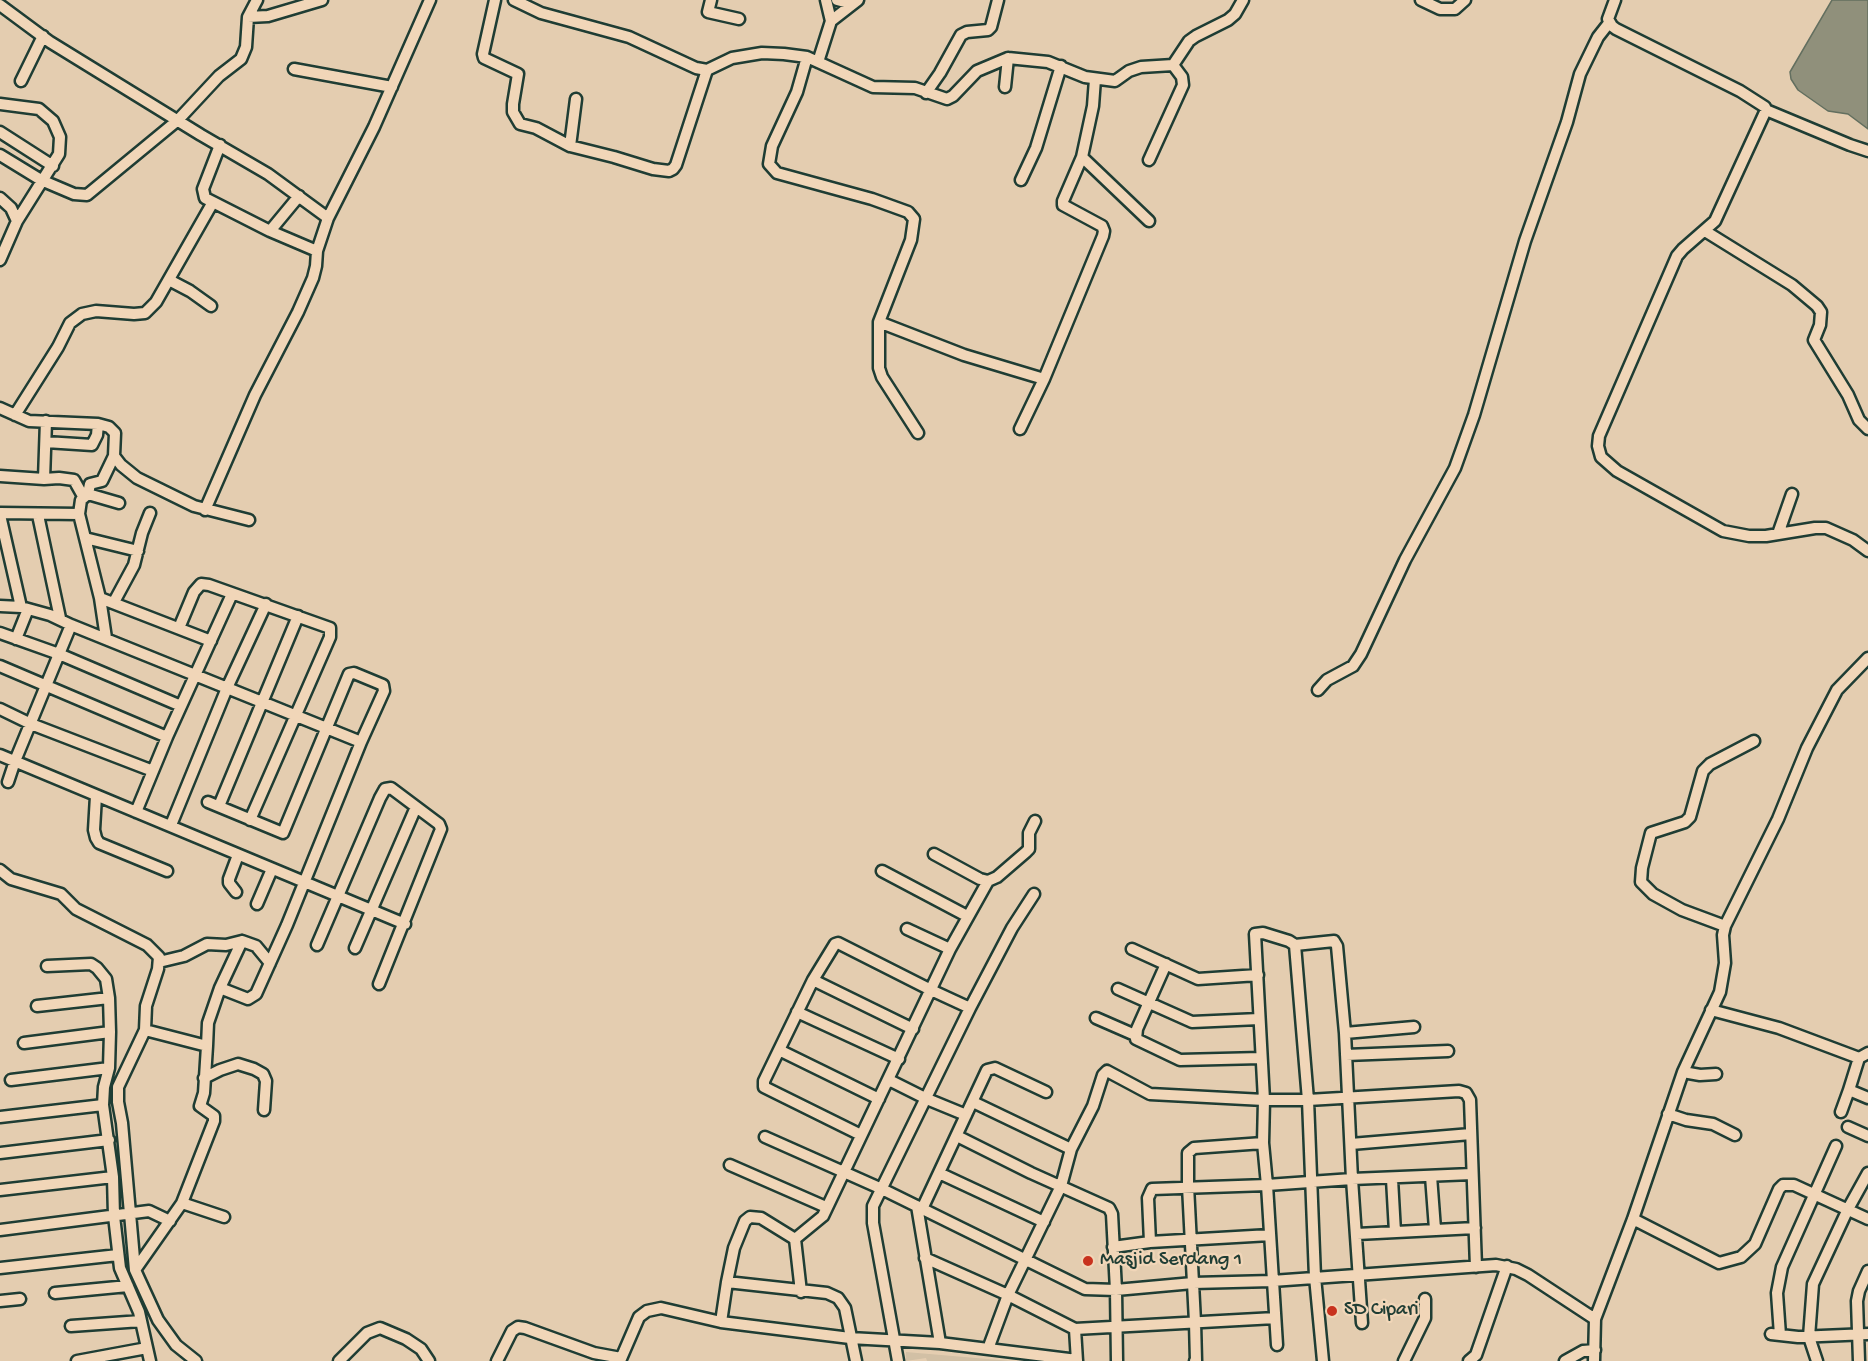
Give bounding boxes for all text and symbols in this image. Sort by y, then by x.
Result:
place label: Masjid Serdang 1 [1100,1249,1242,1273]
marker: Masjid Serdang 1 [1081,1254,1095,1268]
place label: SD Cipari [1344,1299,1419,1323]
marker: SD Cipari [1325,1304,1339,1318]

